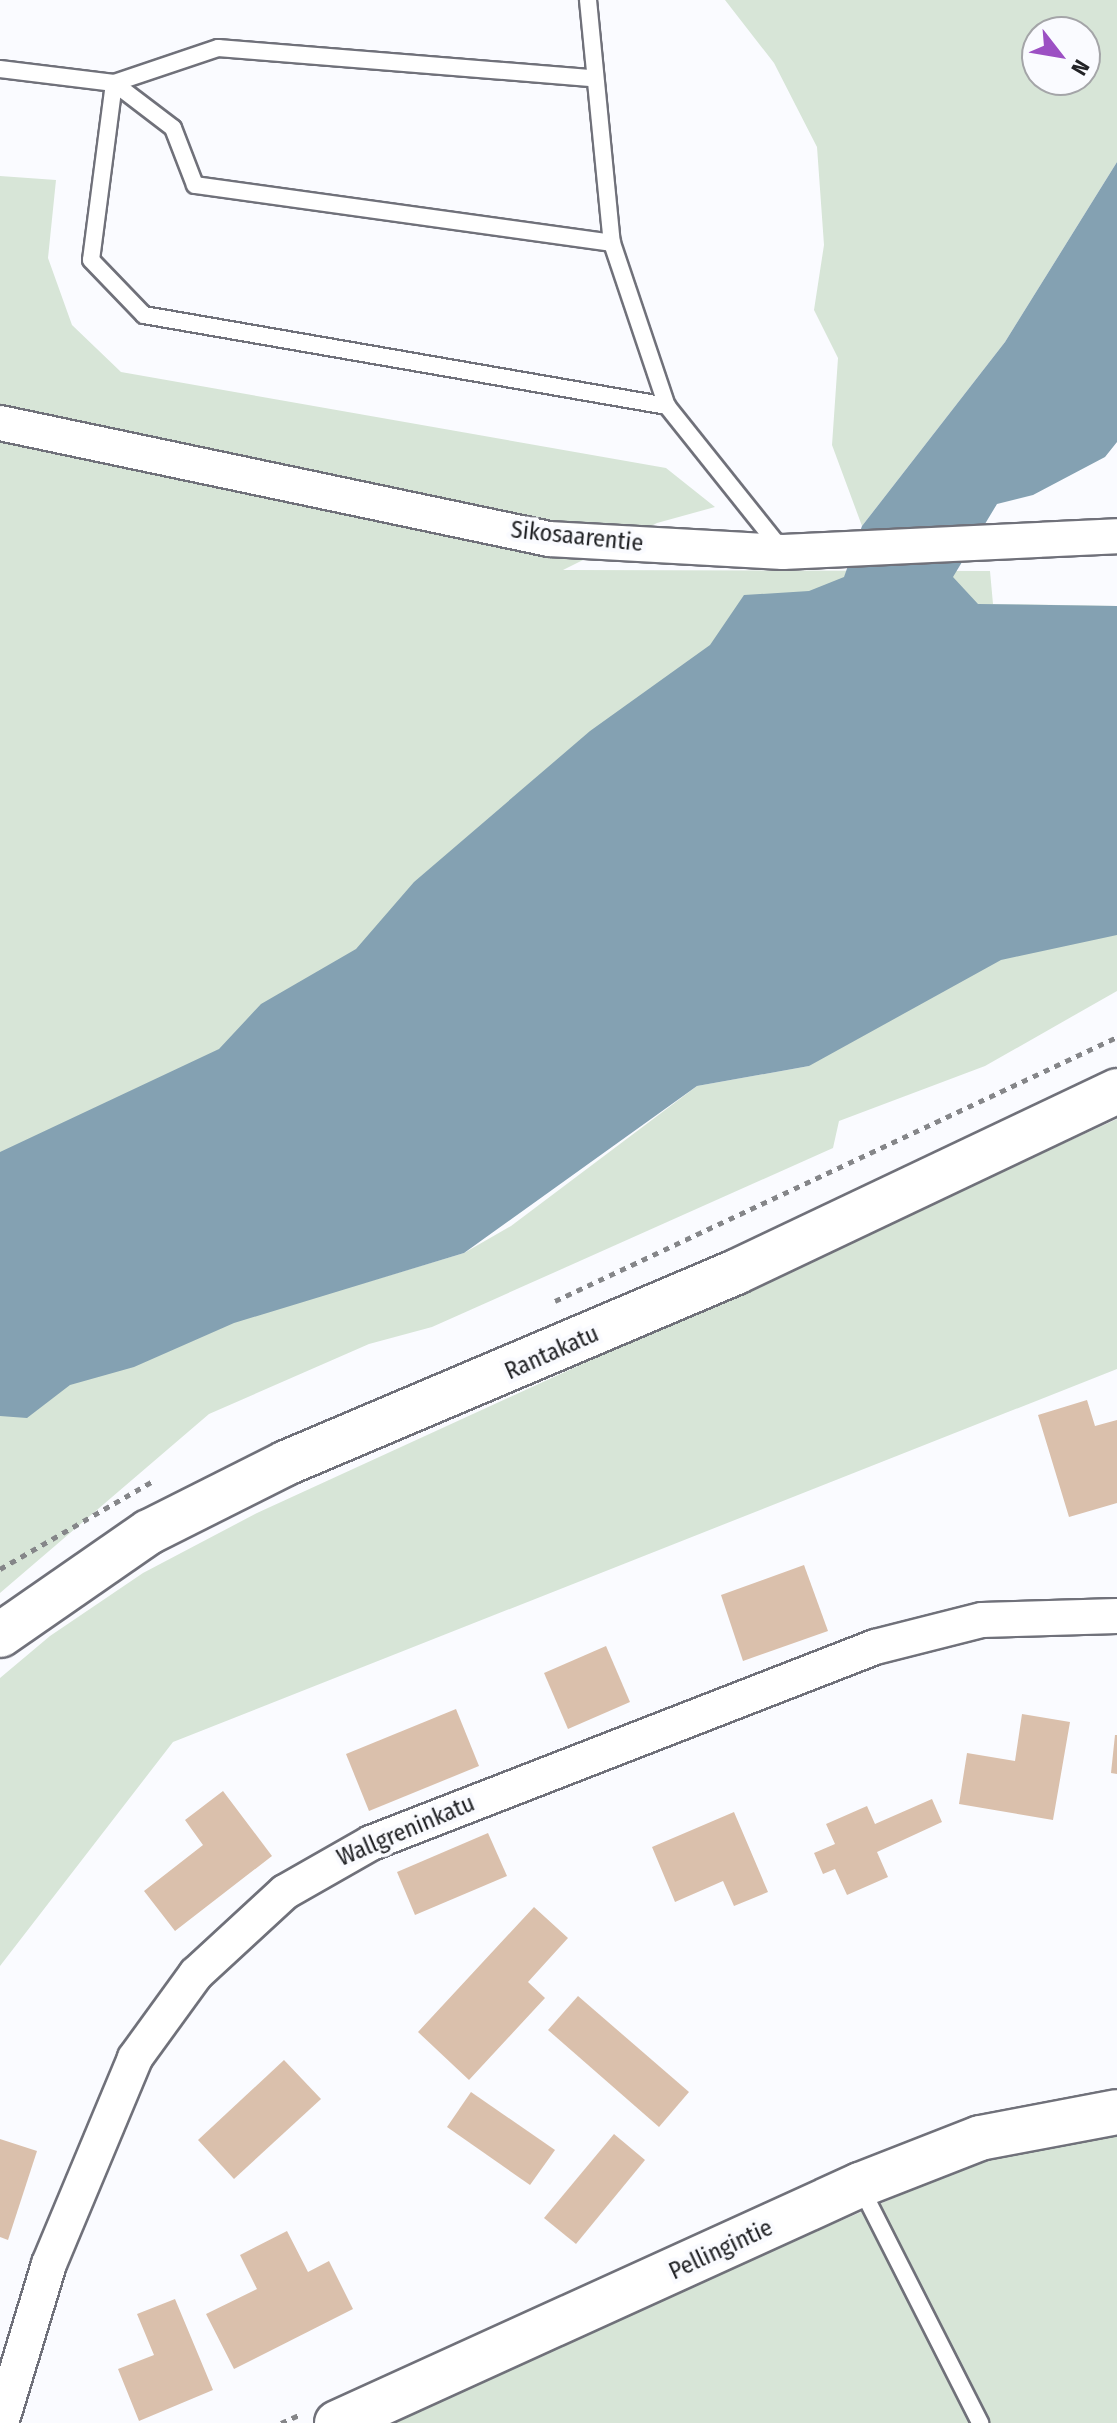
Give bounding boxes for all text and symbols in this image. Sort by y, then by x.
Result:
north arrow [1021,16,1101,96]
text: N [1065,55,1095,80]
street label: Sikosaarentie [509,516,645,558]
street label: Rantakatu [501,1320,603,1386]
street label: Wallgreninkatu [333,1789,479,1873]
street label: Pellingintie [665,2214,777,2286]

